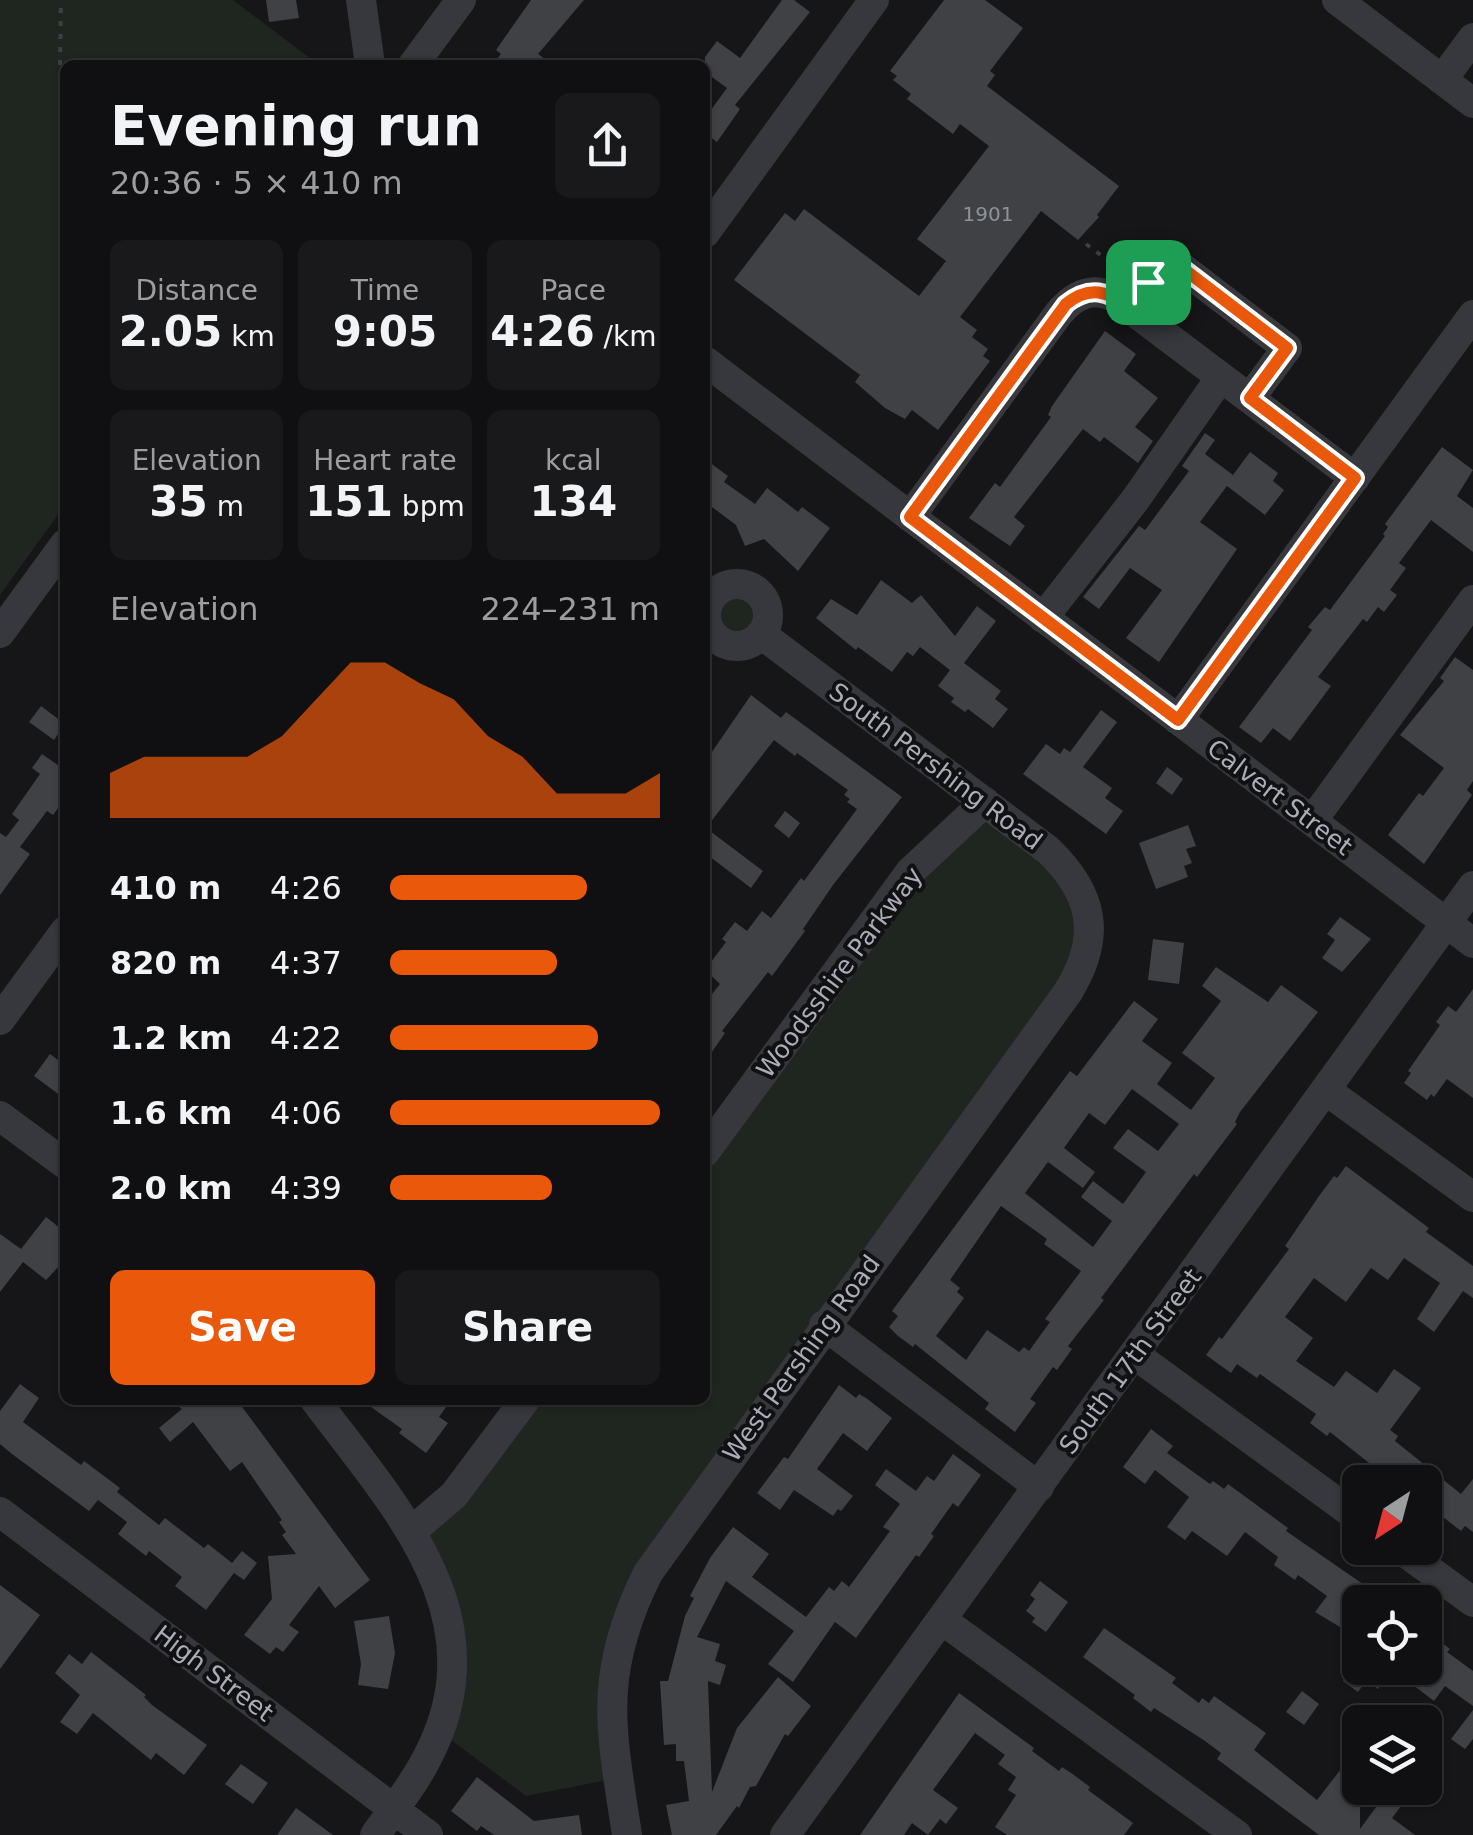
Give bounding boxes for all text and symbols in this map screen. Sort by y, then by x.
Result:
button: share [555,93,660,198]
text: Evening run [110,94,482,158]
text: 20:36 · 5 × 410 m [110,164,403,202]
house number: 1901 [963,202,1013,226]
pin [1106,240,1191,325]
icon: arrive [1121,255,1176,310]
text: Distance [135,274,258,307]
text: Time [351,274,419,307]
text: Pace [541,274,606,307]
text: 2.05 [119,307,222,356]
text: 9:05 [333,307,437,356]
text: 4:26 [490,307,595,356]
text: km [222,320,275,353]
text: /km [595,320,656,353]
text: Elevation [132,444,262,477]
text: Heart rate [313,444,457,477]
text: kcal [545,444,602,477]
text: 35 [149,477,208,526]
text: 151 [305,477,393,526]
text: 134 [529,477,617,526]
text: m [208,490,244,523]
text: bpm [393,490,465,523]
text: Elevation [110,590,259,628]
text: 224–231 m [481,590,660,628]
street label: South Pershing Road [824,677,1048,856]
street label: Calvert Street [1202,733,1358,861]
street label: Woodsshire Parkway [751,861,928,1083]
text: 410 m [110,869,221,907]
text: 4:26 [270,869,342,907]
text: 820 m [110,944,221,982]
text: 4:37 [270,944,342,982]
text: 1.2 km [110,1019,232,1057]
text: 4:22 [270,1019,342,1057]
text: 1.6 km [110,1094,232,1132]
text: 4:06 [270,1094,342,1132]
text: 2.0 km [110,1169,232,1207]
text: 4:39 [270,1169,342,1207]
street label: West Pershing Road [717,1250,886,1467]
street label: South 17th Street [1053,1263,1207,1460]
button: Save [110,1270,375,1385]
button: Share [395,1270,660,1385]
north arrow [1342,1465,1442,1565]
map controls [1342,1465,1442,1805]
button: locate [1342,1585,1442,1685]
street label: High Street [149,1619,279,1728]
button: layers [1342,1705,1442,1805]

